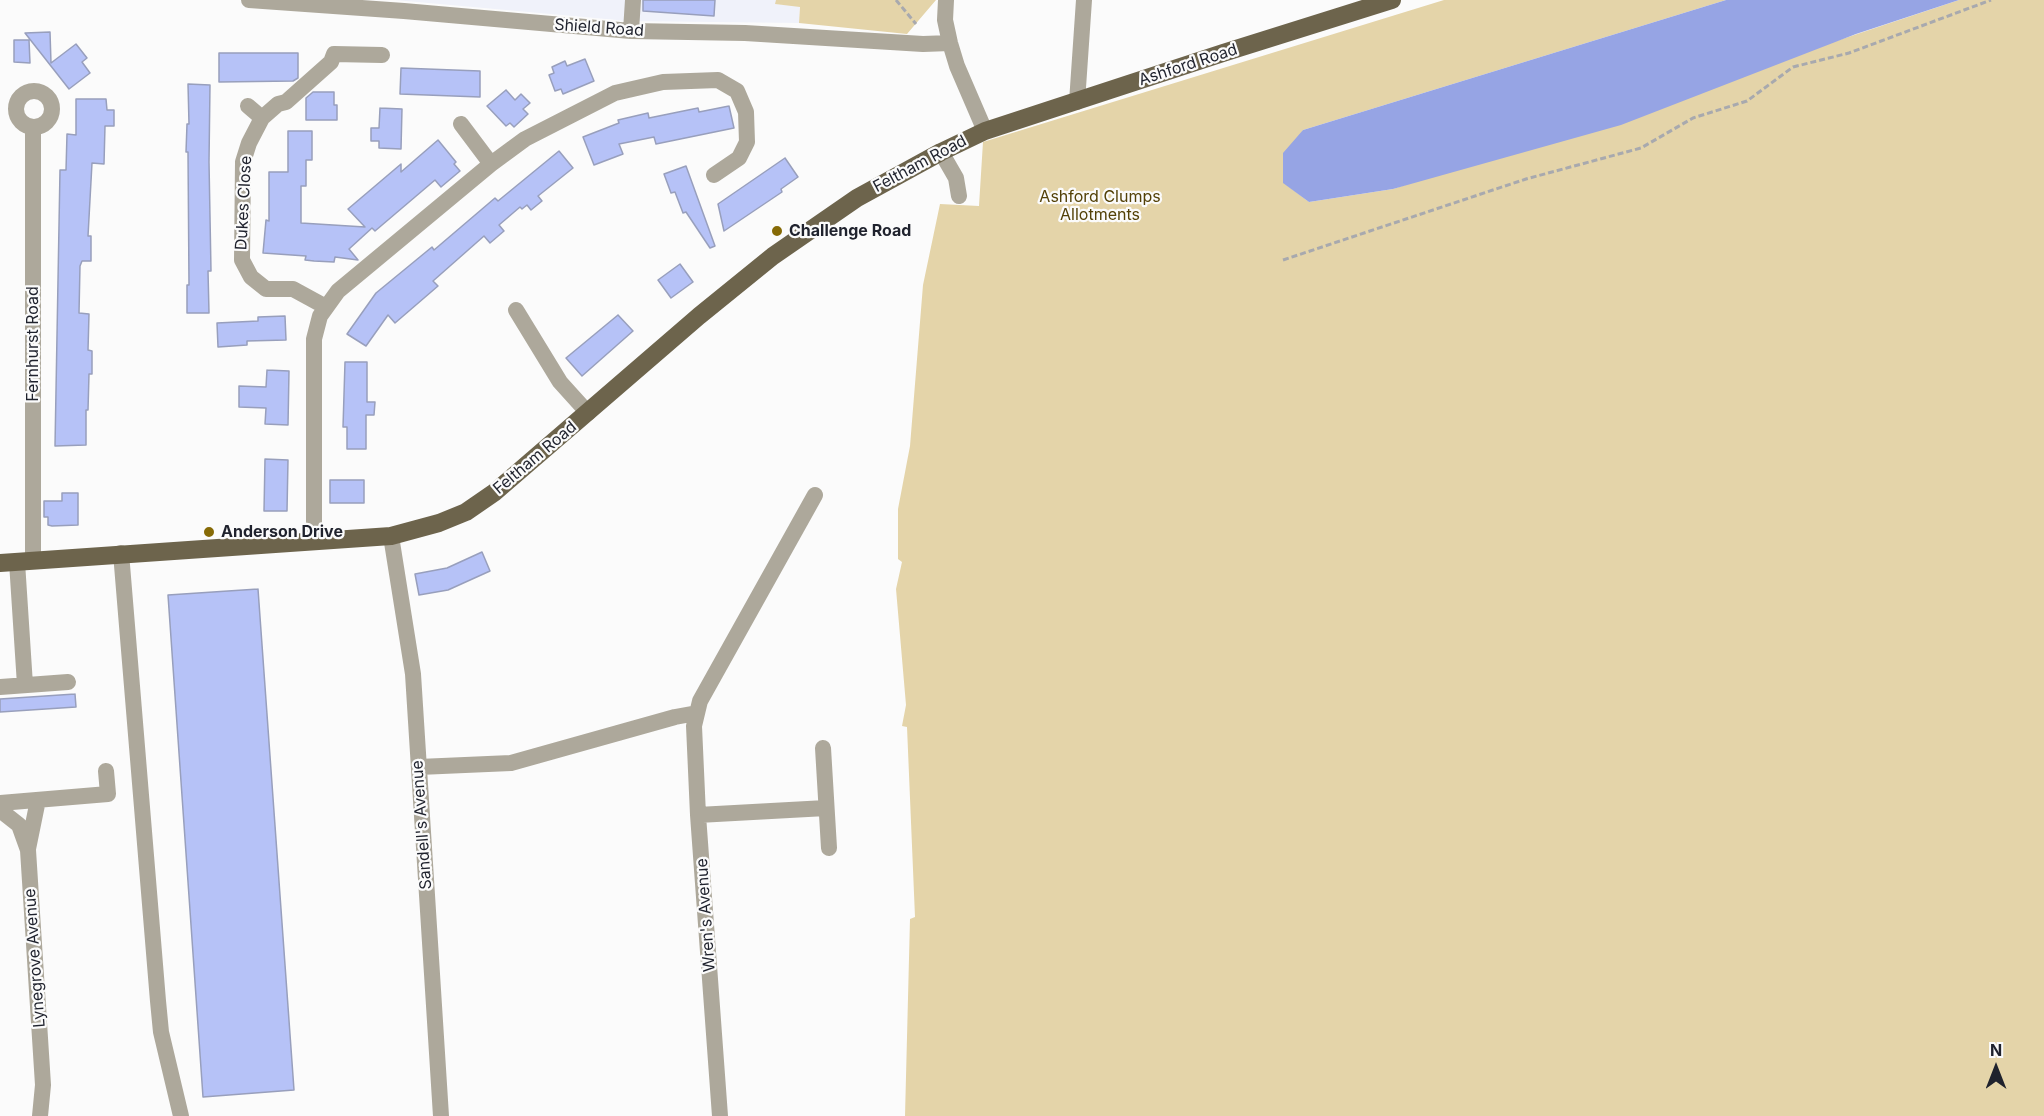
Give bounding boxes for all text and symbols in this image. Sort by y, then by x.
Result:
street label: Shield Road [554,15,644,41]
street label: Ashford Road [1136,40,1240,90]
street label: Feltham Road [870,131,970,197]
street label: Dukes Close [232,155,256,251]
park label: Ashford Clumps Allotments [1039,187,1161,225]
place label: Challenge Road [789,221,911,241]
marker: Challenge Road [770,224,784,238]
street label: Fernhurst Road [23,286,43,402]
street label: Feltham Road [489,418,581,498]
place label: Anderson Drive [221,522,343,542]
marker: Anderson Drive [202,525,216,539]
street label: Sandell's Avenue [408,760,436,890]
street label: Wren's Avenue [692,858,720,972]
street label: Lynegrove Avenue [21,888,49,1028]
north arrow [1966,1038,2026,1098]
text: N [1990,1040,2002,1060]

